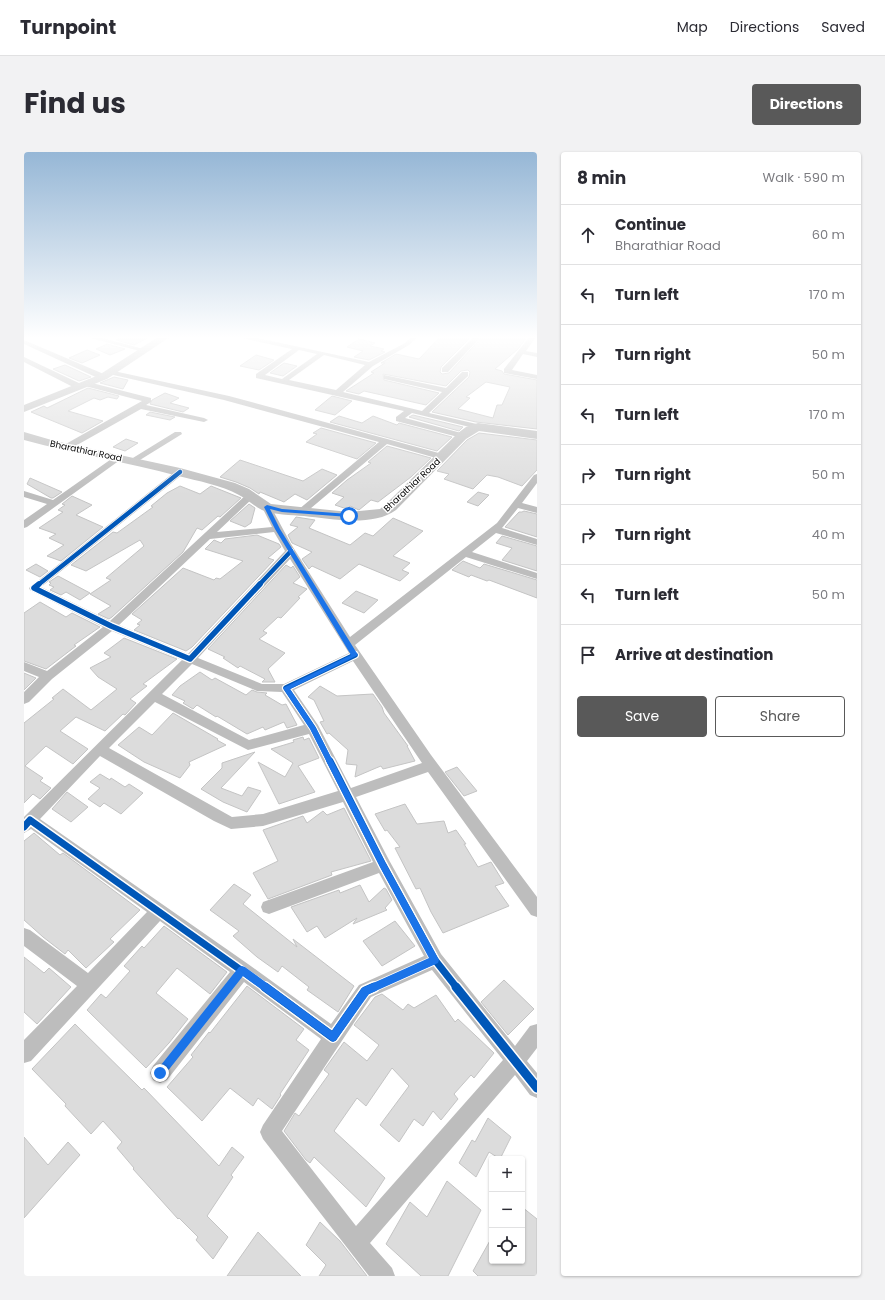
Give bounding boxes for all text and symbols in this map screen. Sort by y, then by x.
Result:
text: Turnpoint [20,14,116,41]
text: Map [677,17,708,37]
text: Directions [730,17,799,37]
text: Saved [821,17,865,37]
text: Find us [24,84,126,123]
button: Directions [752,84,861,125]
text: 8 min [577,166,626,190]
text: Walk · 590 m [763,168,845,187]
text: Continue [615,214,686,235]
icon: ahead [577,224,599,246]
text: 60 m [812,225,845,244]
text: Bharathiar Road [615,236,721,255]
icon: left [577,284,599,306]
text: Turn left [615,284,679,305]
text: 170 m [809,285,845,304]
icon: right [577,344,599,366]
text: Turn right [615,344,691,365]
text: 50 m [812,345,845,364]
icon: left [577,404,599,426]
text: Turn left [615,404,679,425]
text: 170 m [809,405,845,424]
street label: Bharathiar Road [49,438,123,464]
street label: Bharathiar Road [381,456,443,514]
icon: right [577,464,599,486]
text: Turn right [615,464,691,485]
text: 50 m [812,465,845,484]
route start [340,507,358,525]
icon: right [577,524,599,546]
text: Turn right [615,524,691,545]
text: 40 m [812,525,845,544]
icon: left [577,584,599,606]
text: Turn left [615,584,679,605]
text: 50 m [812,585,845,604]
icon: arrive [577,644,599,666]
text: Arrive at destination [615,644,773,665]
button: Save [577,696,707,737]
button: Share [715,696,845,737]
route end [151,1064,169,1082]
map controls [489,1156,525,1264]
button: + [489,1156,525,1192]
button: − [489,1192,525,1228]
button: locate [489,1228,525,1264]

